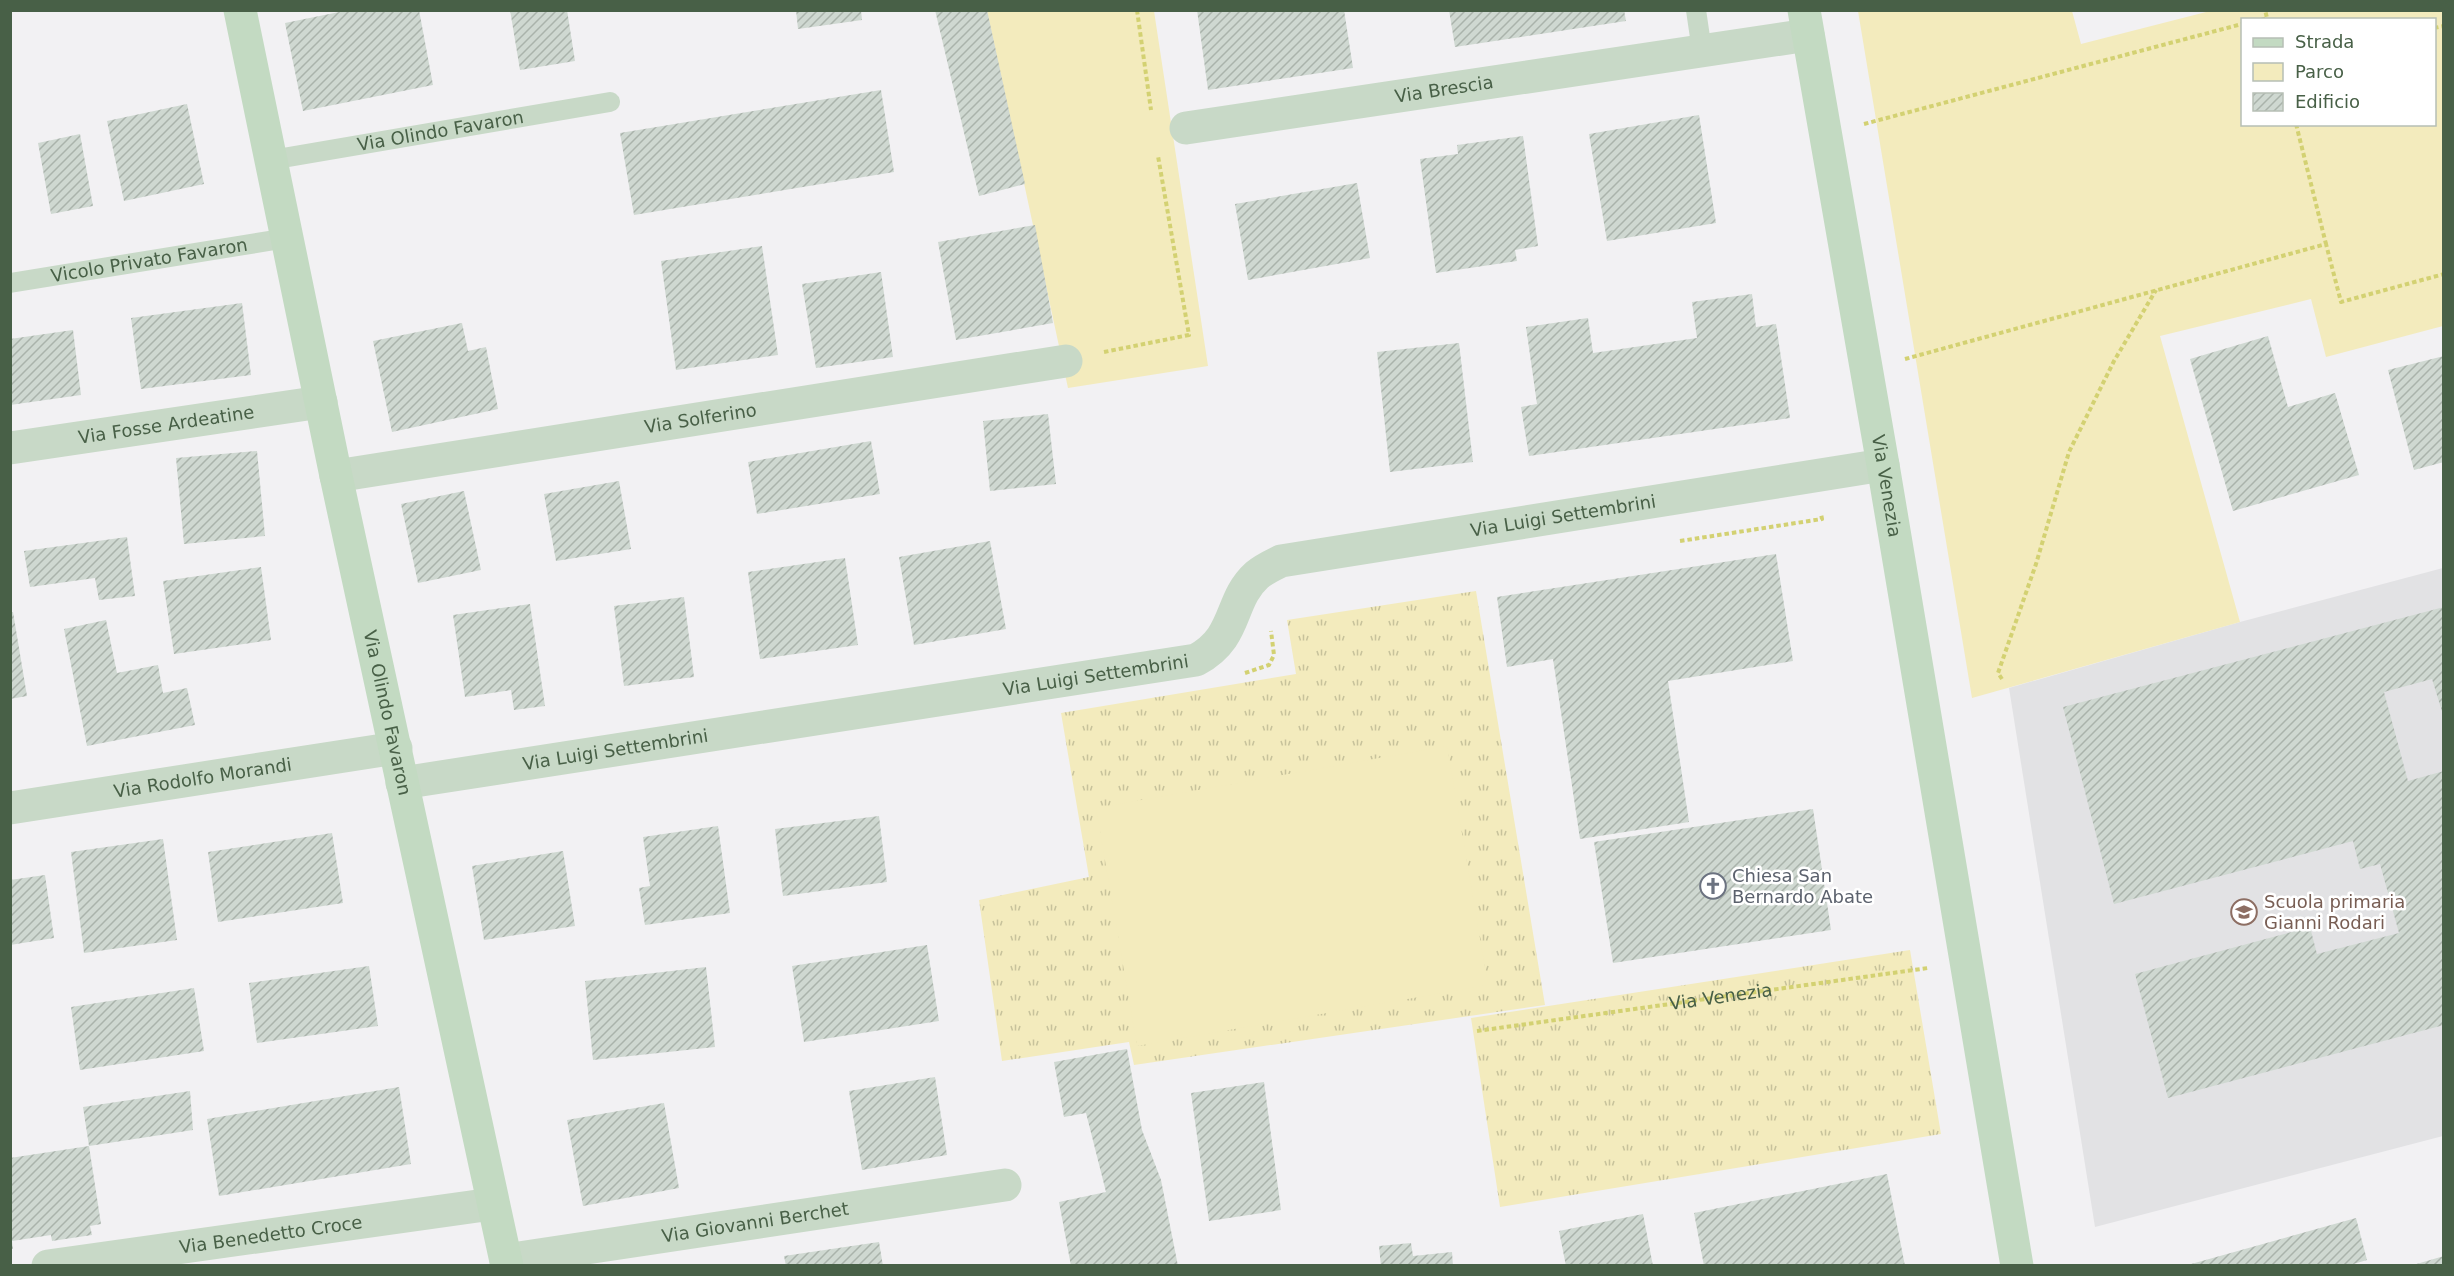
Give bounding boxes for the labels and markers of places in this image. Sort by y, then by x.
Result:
place label: Chiesa San Bernardo Abate [1732,865,1873,907]
church icon: Chiesa San Bernardo Abate [1698,871,1728,901]
place label: Scuola primaria Gianni Rodari [2264,891,2405,933]
school or university icon: Scuola primaria Gianni Rodari [2229,897,2259,927]

